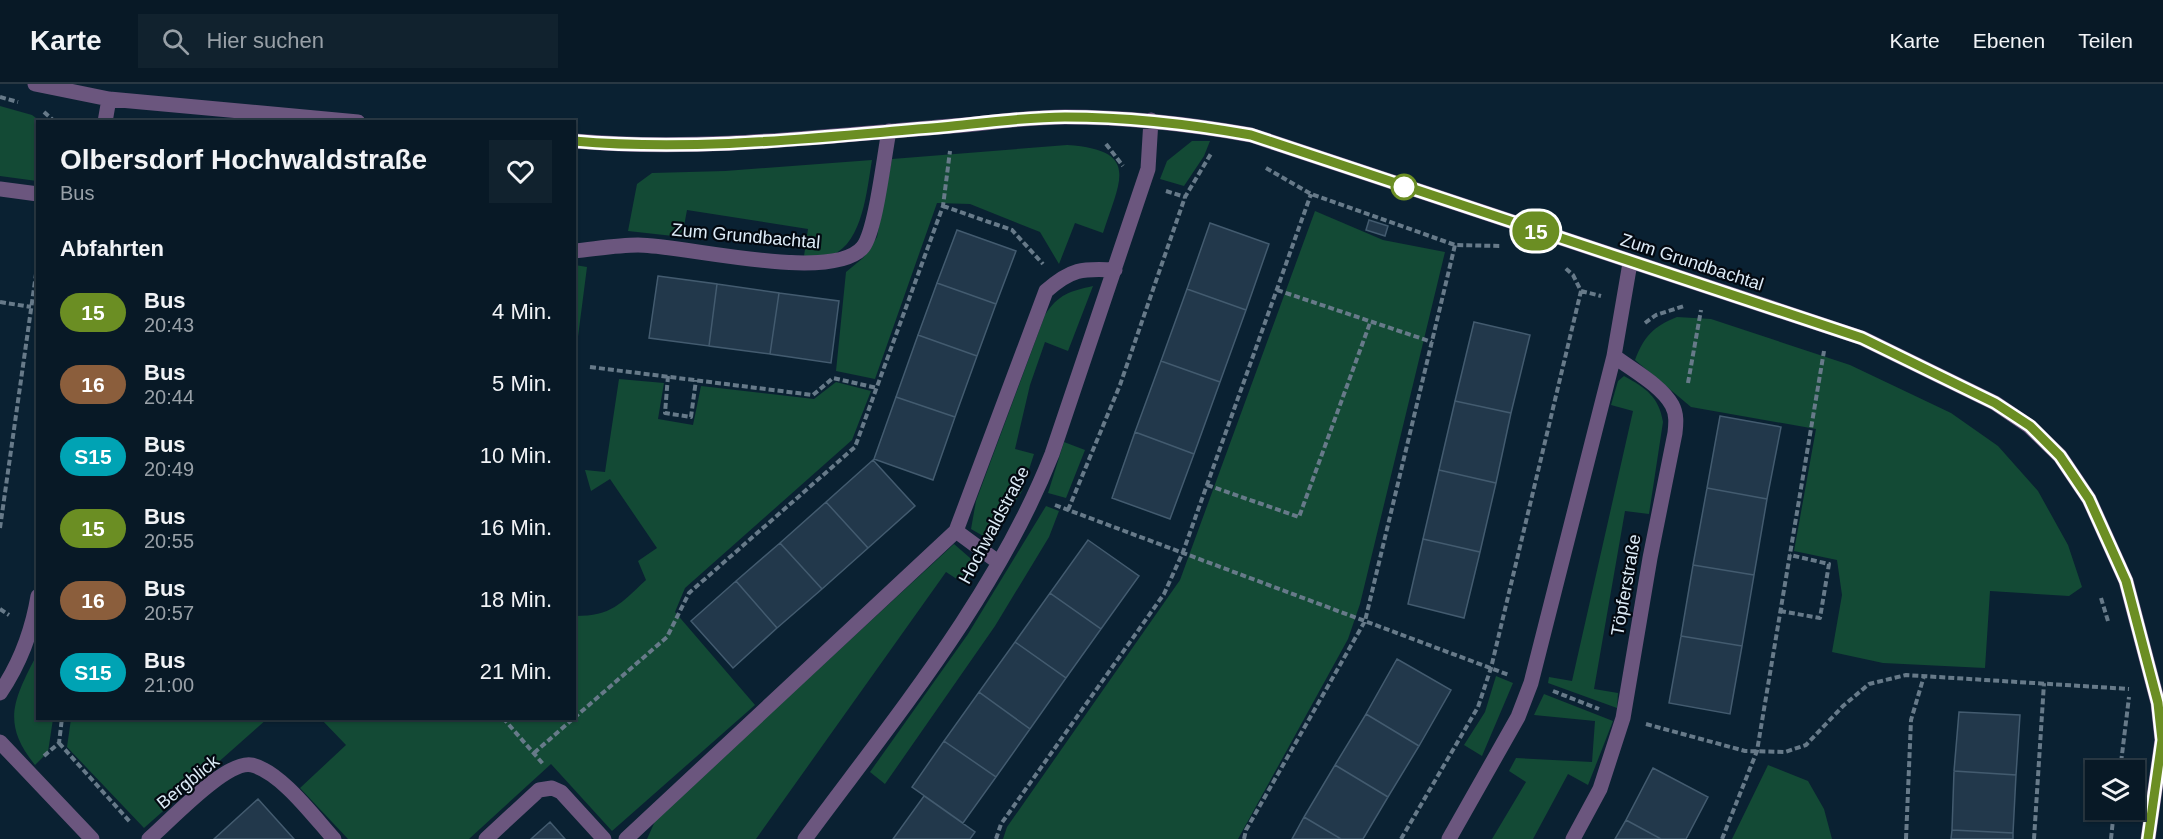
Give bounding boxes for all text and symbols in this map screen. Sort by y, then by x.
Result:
search box [138,14,558,68]
text: Karte [30,25,102,56]
icon: search [159,25,192,58]
text: Hier suchen [207,28,324,53]
text: Karte [1890,29,1940,52]
text: Ebenen [1973,29,2045,52]
text: Teilen [2078,29,2133,52]
button: heart [489,140,552,203]
text: Olbersdorf Hochwaldstraße [60,144,427,175]
unlabelled marker [1391,174,1417,200]
text: Bus [60,182,94,204]
line badge: 15 [1509,212,1563,250]
street label: Zum Grundbachtal [671,220,821,252]
text: 15 [1524,220,1548,243]
street label: Zum Grundbachtal [1618,229,1766,295]
text: Abfahrten [60,236,164,261]
text: Bus [144,288,186,313]
text: 4 Min. [492,299,552,324]
text: 15 [81,301,105,324]
text: 20:43 [144,314,194,336]
text: Bus [144,360,186,385]
text: 5 Min. [492,371,552,396]
text: 16 [81,373,105,396]
text: 20:44 [144,386,194,408]
text: Bus [144,432,186,457]
text: 10 Min. [480,443,552,468]
text: S15 [74,445,112,468]
text: 20:49 [144,458,194,480]
street label: Hochwaldstraße [955,463,1033,587]
text: Bus [144,504,186,529]
text: 16 Min. [480,515,552,540]
text: 15 [81,517,105,540]
text: 20:55 [144,530,194,552]
street label: Töpferstraße [1607,533,1645,637]
text: Bus [144,576,186,601]
text: 18 Min. [480,587,552,612]
text: 16 [81,589,105,612]
text: 20:57 [144,602,194,624]
text: Bus [144,648,186,673]
text: 21 Min. [480,659,552,684]
text: S15 [74,661,112,684]
text: 21:00 [144,674,194,696]
street label: Bergblick [153,750,224,813]
map controls [2085,760,2145,820]
button: layers [2085,760,2145,820]

